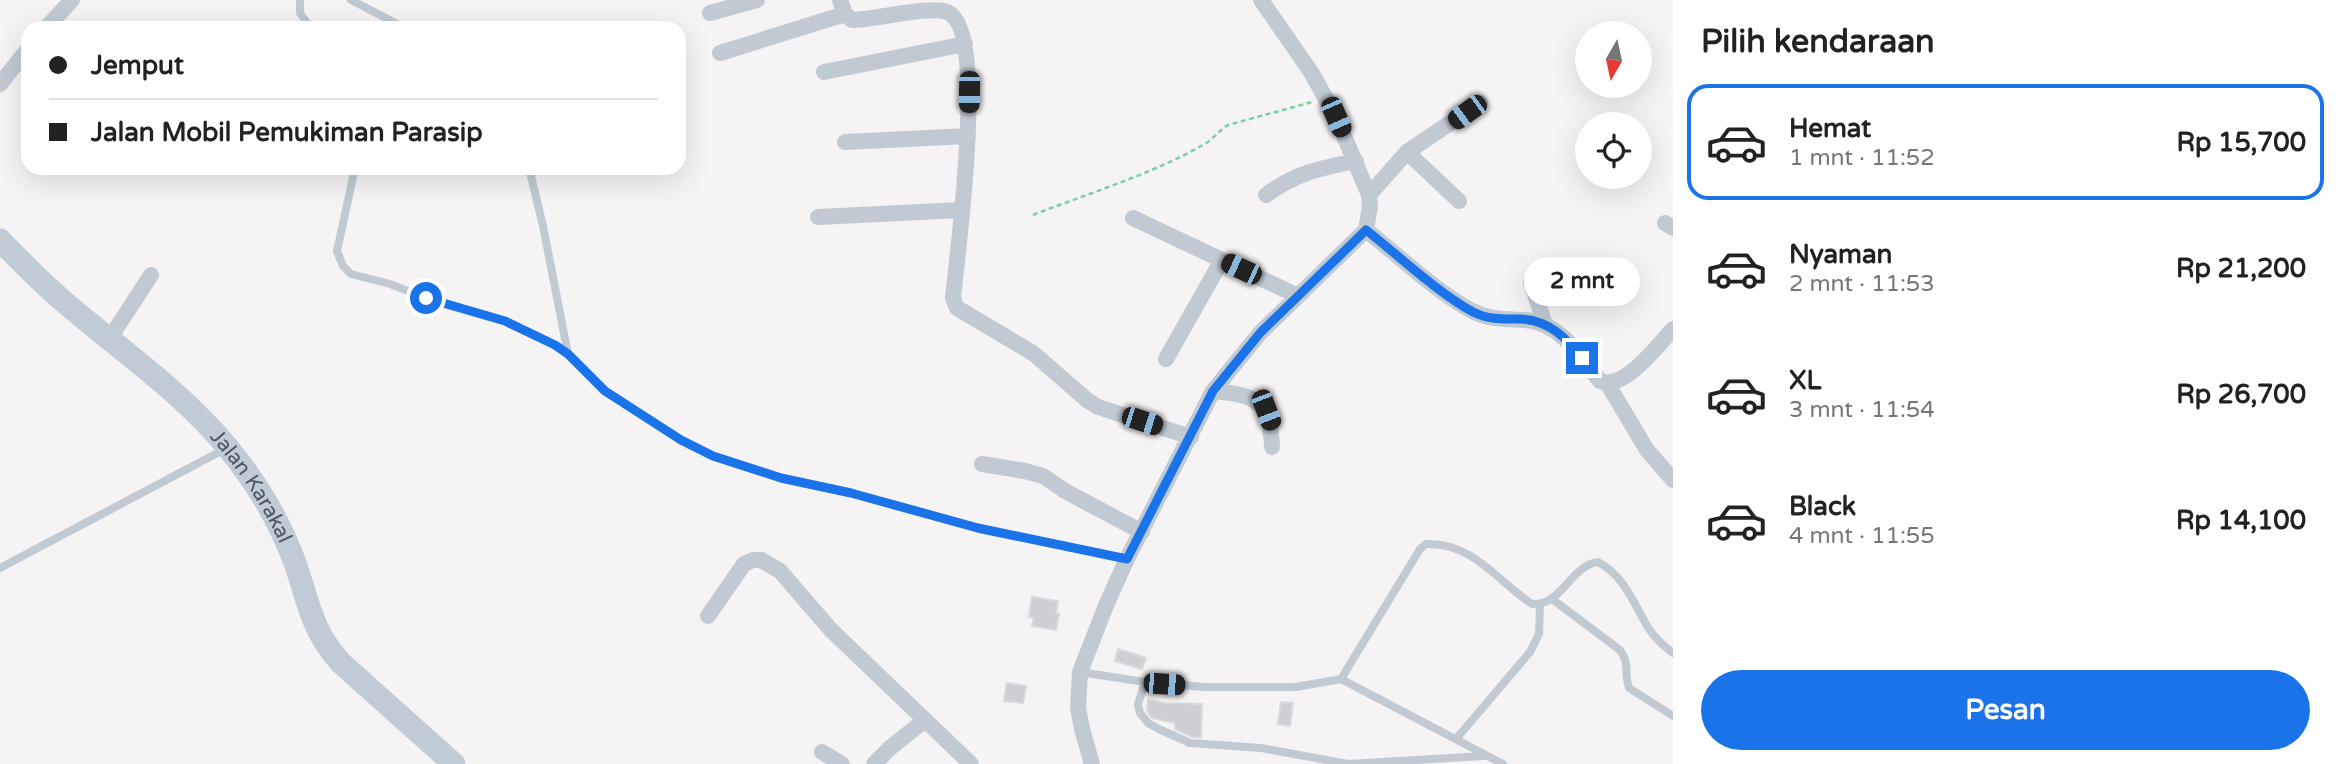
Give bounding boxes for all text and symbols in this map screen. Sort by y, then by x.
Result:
north arrow [1575,21,1652,98]
map controls [1575,21,1652,189]
text: Pilih kendaraan [1701,23,1935,61]
text: Jemput [91,50,184,81]
car [959,71,980,113]
car [1444,91,1491,133]
car [1318,94,1355,140]
icon: car [1705,111,1768,174]
button: locate [1575,112,1652,189]
text: Hemat [1789,113,1871,144]
text: Jalan Mobil Pemukiman Parasip [91,117,483,148]
text: Rp 15,700 [2176,127,2306,158]
text: 1 mnt · 11:52 [1789,144,1935,172]
icon: car [1705,237,1768,300]
text: Nyaman [1789,239,1892,270]
car [1218,251,1265,287]
text: Rp 21,200 [2176,253,2306,284]
callout: 2 mnt [1524,256,1640,306]
text: 2 mnt [1550,267,1614,295]
text: 2 mnt · 11:53 [1789,270,1935,298]
route start [410,282,442,314]
route end [1566,342,1598,374]
icon: car [1705,363,1768,426]
text: XL [1789,365,1821,396]
text: Rp 26,700 [2176,379,2306,410]
car [1249,387,1284,433]
text: 3 mnt · 11:54 [1789,396,1935,424]
car [1119,405,1166,437]
street label: Jalan Karakal [205,424,298,547]
icon: car [1705,489,1768,552]
text: Black [1789,491,1856,522]
text: Rp 14,100 [2176,505,2306,536]
text: 4 mnt · 11:55 [1789,522,1935,550]
button: Pesan [1701,670,2310,750]
car [1143,672,1186,696]

